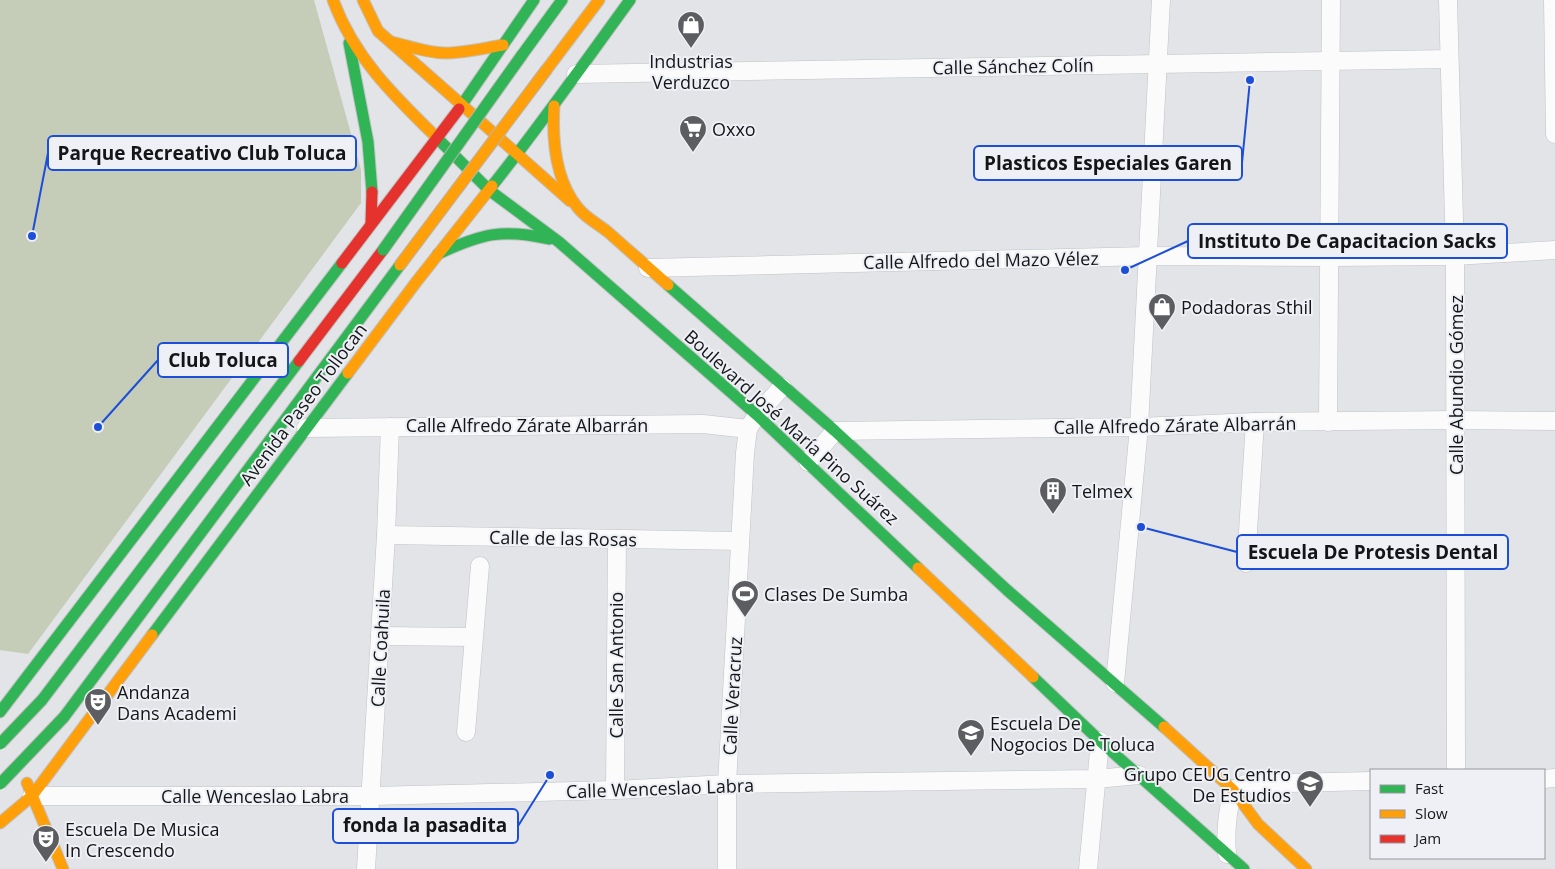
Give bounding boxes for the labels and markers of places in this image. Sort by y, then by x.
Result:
shop icon: Industrias Verduzco [676,10,706,49]
place label: Industrias Verduzco [649,49,733,94]
supermarket icon: Oxxo [678,114,708,153]
place label: Oxxo [712,117,756,141]
callout: Parque Recreativo Club Toluca [48,136,356,170]
callout: Plasticos Especiales Garen [974,146,1242,180]
callout: Instituto De Capacitacion Sacks [1188,224,1507,258]
shop icon: Podadoras Sthil [1147,292,1177,331]
place label: Podadoras Sthil [1181,295,1313,319]
callout: Club Toluca [158,343,288,377]
building icon: Telmex [1038,476,1068,515]
place label: Telmex [1072,479,1133,503]
callout: Escuela De Protesis Dental [1237,535,1508,569]
sports icon: Clases De Sumba [730,579,760,618]
place label: Clases De Sumba [764,582,908,606]
place label: Andanza Dans Academi [117,680,237,725]
theatre icon: Andanza Dans Academi [83,687,113,726]
place label: Escuela De Nogocios De Toluca [990,711,1155,756]
school or university icon: Escuela De Nogocios De Toluca [956,718,986,757]
place label: Grupo CEUG Centro De Estudios [1124,762,1291,807]
school or university icon: Grupo CEUG Centro De Estudios [1295,769,1325,808]
callout: fonda la pasadita [333,809,518,843]
place label: Escuela De Musica In Crescendo [65,817,219,862]
theatre icon: Escuela De Musica In Crescendo [31,824,61,863]

